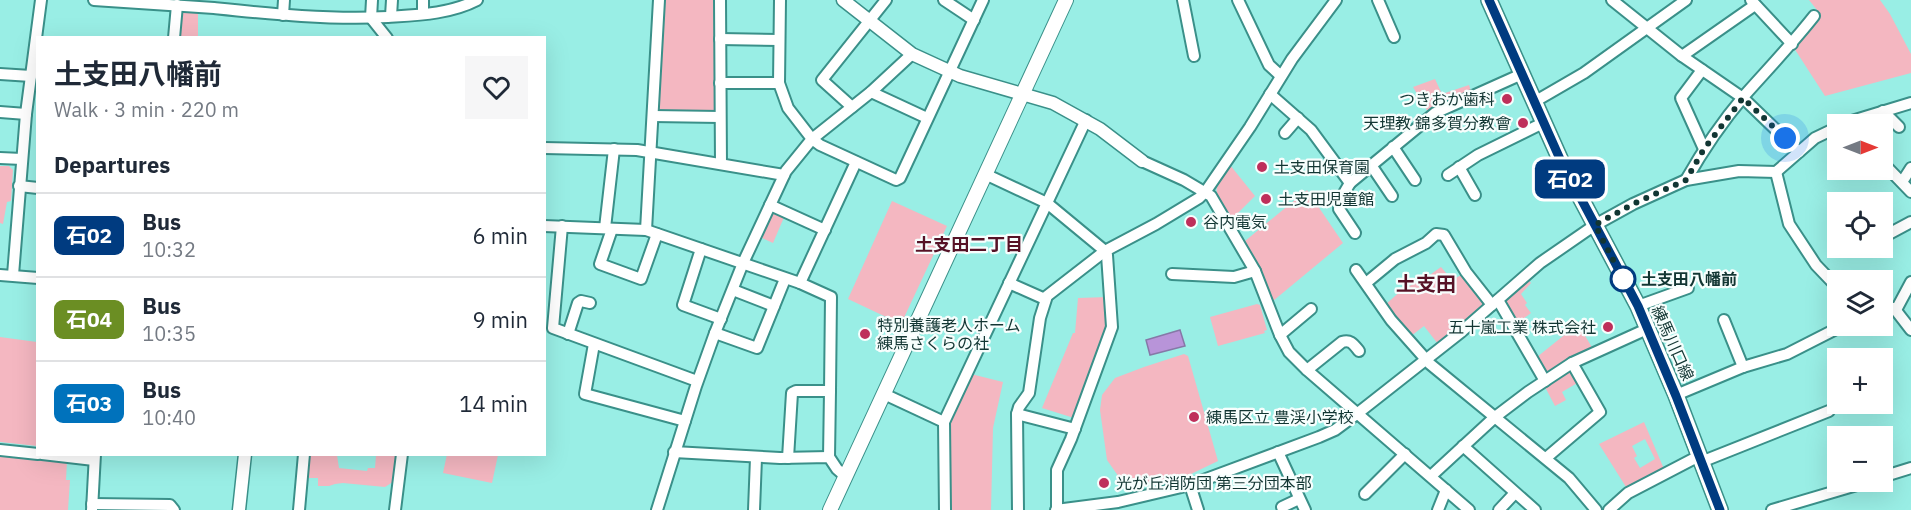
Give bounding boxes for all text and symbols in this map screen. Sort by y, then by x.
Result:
text: 土支田八幡前 [54,55,222,92]
button: heart [465,56,528,119]
place label: つきおか歯科 [1399,89,1495,109]
marker: つきおか歯科 [1500,92,1514,106]
text: Walk · 3 min · 220 m [54,96,239,123]
place label: 天理教 錦多賀分教會 [1363,113,1511,133]
north arrow [1827,114,1893,180]
map controls [1827,114,1893,492]
marker: 天理教 錦多賀分教會 [1516,116,1530,130]
your location [1770,123,1800,153]
text: Departures [54,150,170,179]
place label: 土支田保育園 [1274,157,1370,177]
marker: 土支田保育園 [1255,160,1269,174]
line badge: 石02 [1536,160,1604,198]
text: 石02 [1547,165,1593,193]
place label: 土支田児童館 [1278,189,1374,209]
marker: 土支田児童館 [1259,192,1273,206]
button: locate [1827,192,1893,258]
text: Bus [142,207,181,236]
place label: 谷内電気 [1203,212,1267,232]
marker: 谷内電気 [1184,215,1198,229]
text: 石02 [66,221,112,249]
text: 6 min [472,221,528,250]
district label: 土支田二丁目 [915,233,1023,256]
text: 10:32 [142,236,196,263]
marker: 土支田八幡前 [1610,266,1636,292]
place label: 土支田八幡前 [1641,269,1737,289]
district label: 土支田 [1396,270,1456,297]
button: layers [1827,270,1893,336]
text: Bus [142,291,181,320]
street label: 練馬川口線 [1648,302,1698,384]
text: 石04 [66,305,112,333]
text: 9 min [472,305,528,334]
place label: 特別養護老人ホーム 練馬さくらの社 [877,315,1021,353]
place label: 五十嵐工業 株式会社 [1448,317,1596,337]
text: 10:35 [142,320,196,347]
marker: 五十嵐工業 株式会社 [1601,320,1615,334]
marker: 特別養護老人ホーム 練馬さくらの社 [858,327,872,341]
button: + [1827,348,1893,414]
text: Bus [142,375,181,404]
text: 石03 [66,389,112,417]
text: 14 min [459,389,528,418]
text: 10:40 [142,404,196,431]
place label: 練馬区立 豊渓小学校 [1206,407,1354,427]
marker: 練馬区立 豊渓小学校 [1187,410,1201,424]
button: − [1827,426,1893,492]
place label: 光が丘消防団 第三分団本部 [1116,473,1312,493]
marker: 光が丘消防団 第三分団本部 [1097,476,1111,490]

